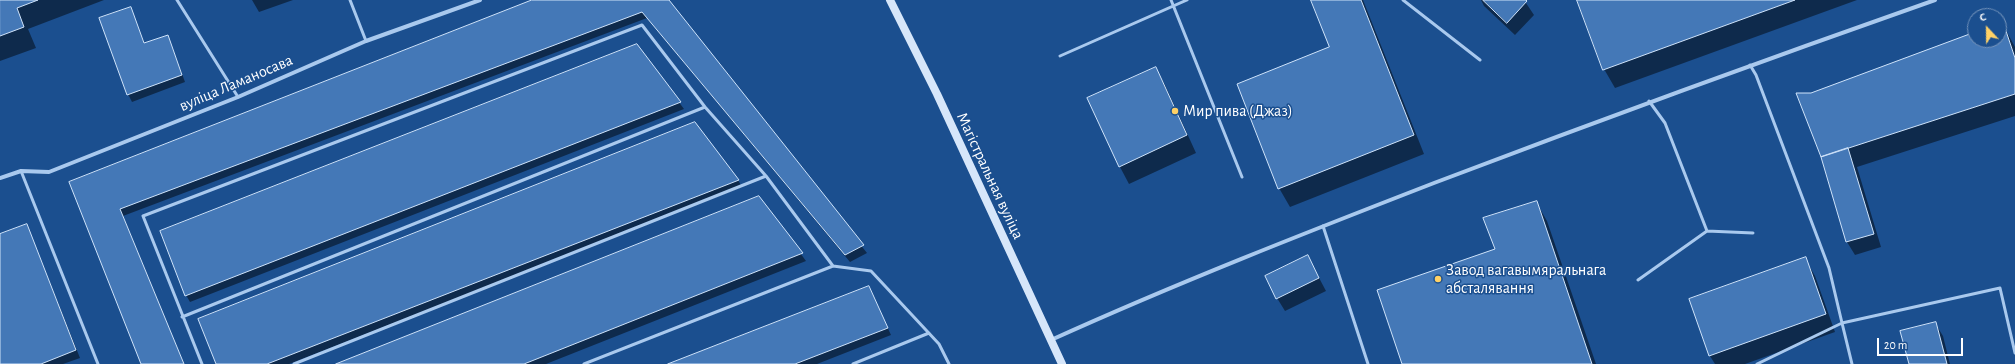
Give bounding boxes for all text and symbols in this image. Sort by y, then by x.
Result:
north arrow [1967,8,2007,48]
text: С [1978,11,1988,24]
street label: вуліца Ламаносава [176,50,296,116]
place label: Мир пива (Джаз) [1183,101,1293,121]
marker: Мир пива (Джаз) [1170,106,1180,116]
street label: Магістральная вуліца [952,109,1028,243]
place label: Завод вагавымяральнага абсталявання [1446,260,1606,298]
marker: Завод вагавымяральнага абсталявання [1433,274,1443,284]
scale bar [1879,330,1965,356]
text: 20 m [1884,339,1907,351]

